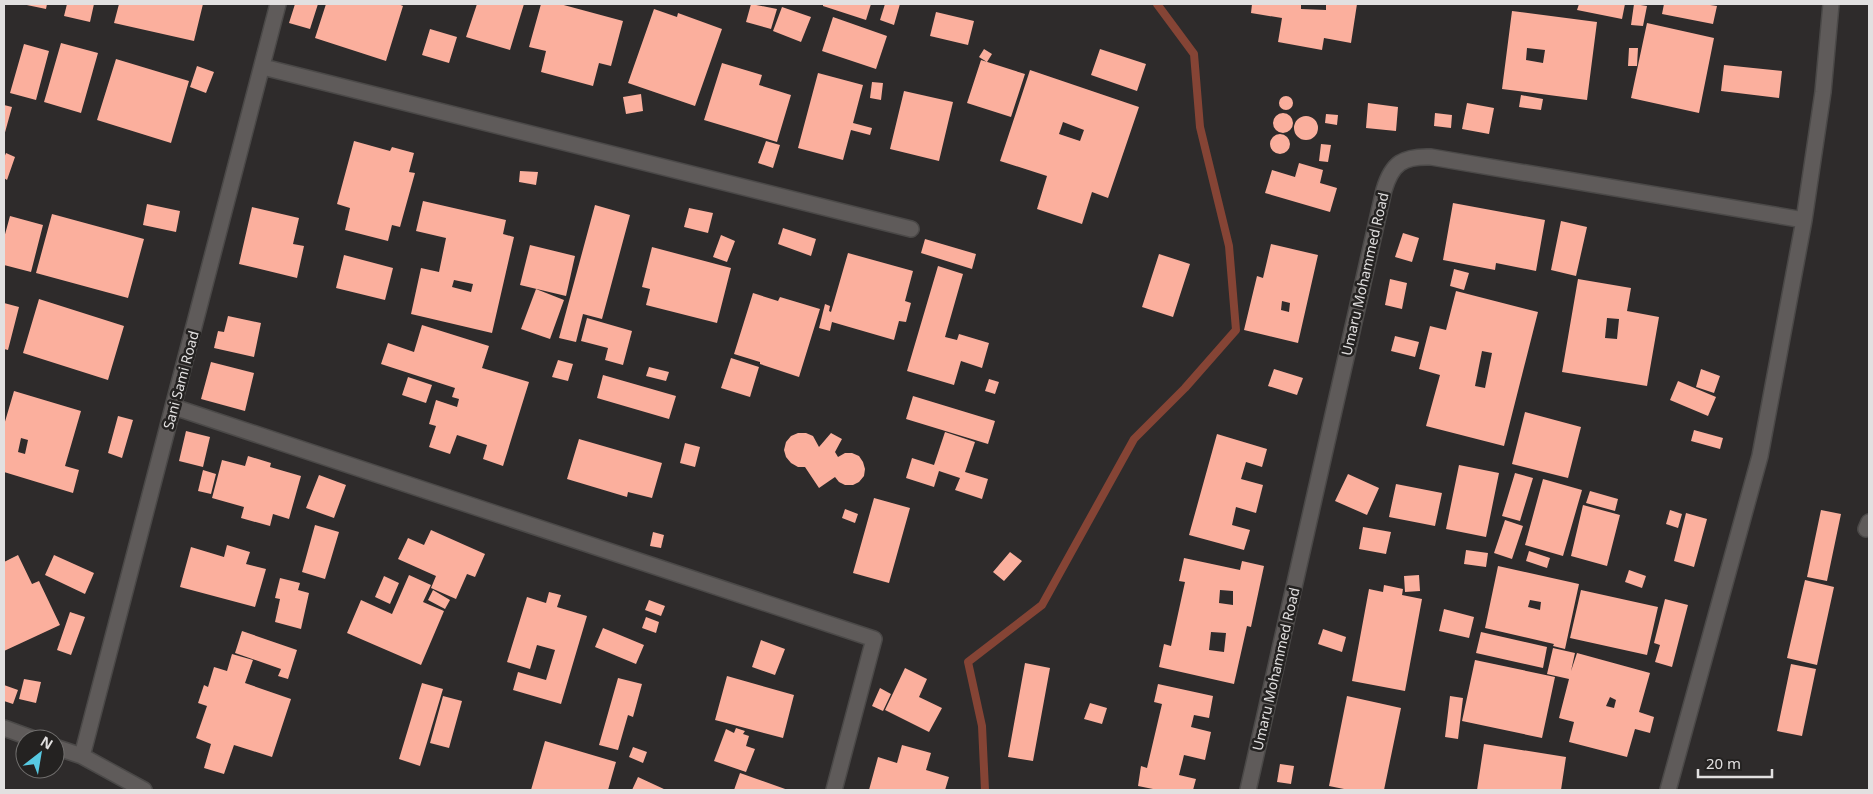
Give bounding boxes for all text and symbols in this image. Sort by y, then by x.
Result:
street label: Umaru Mohammed Road [1336,190,1393,357]
street label: Sani Sami Road [158,329,203,431]
street label: Umaru Mohammed Road [1247,585,1304,752]
north arrow [15,729,65,779]
text: N [37,731,57,754]
scale bar [1698,746,1772,778]
text: 20 m [1706,753,1741,773]

